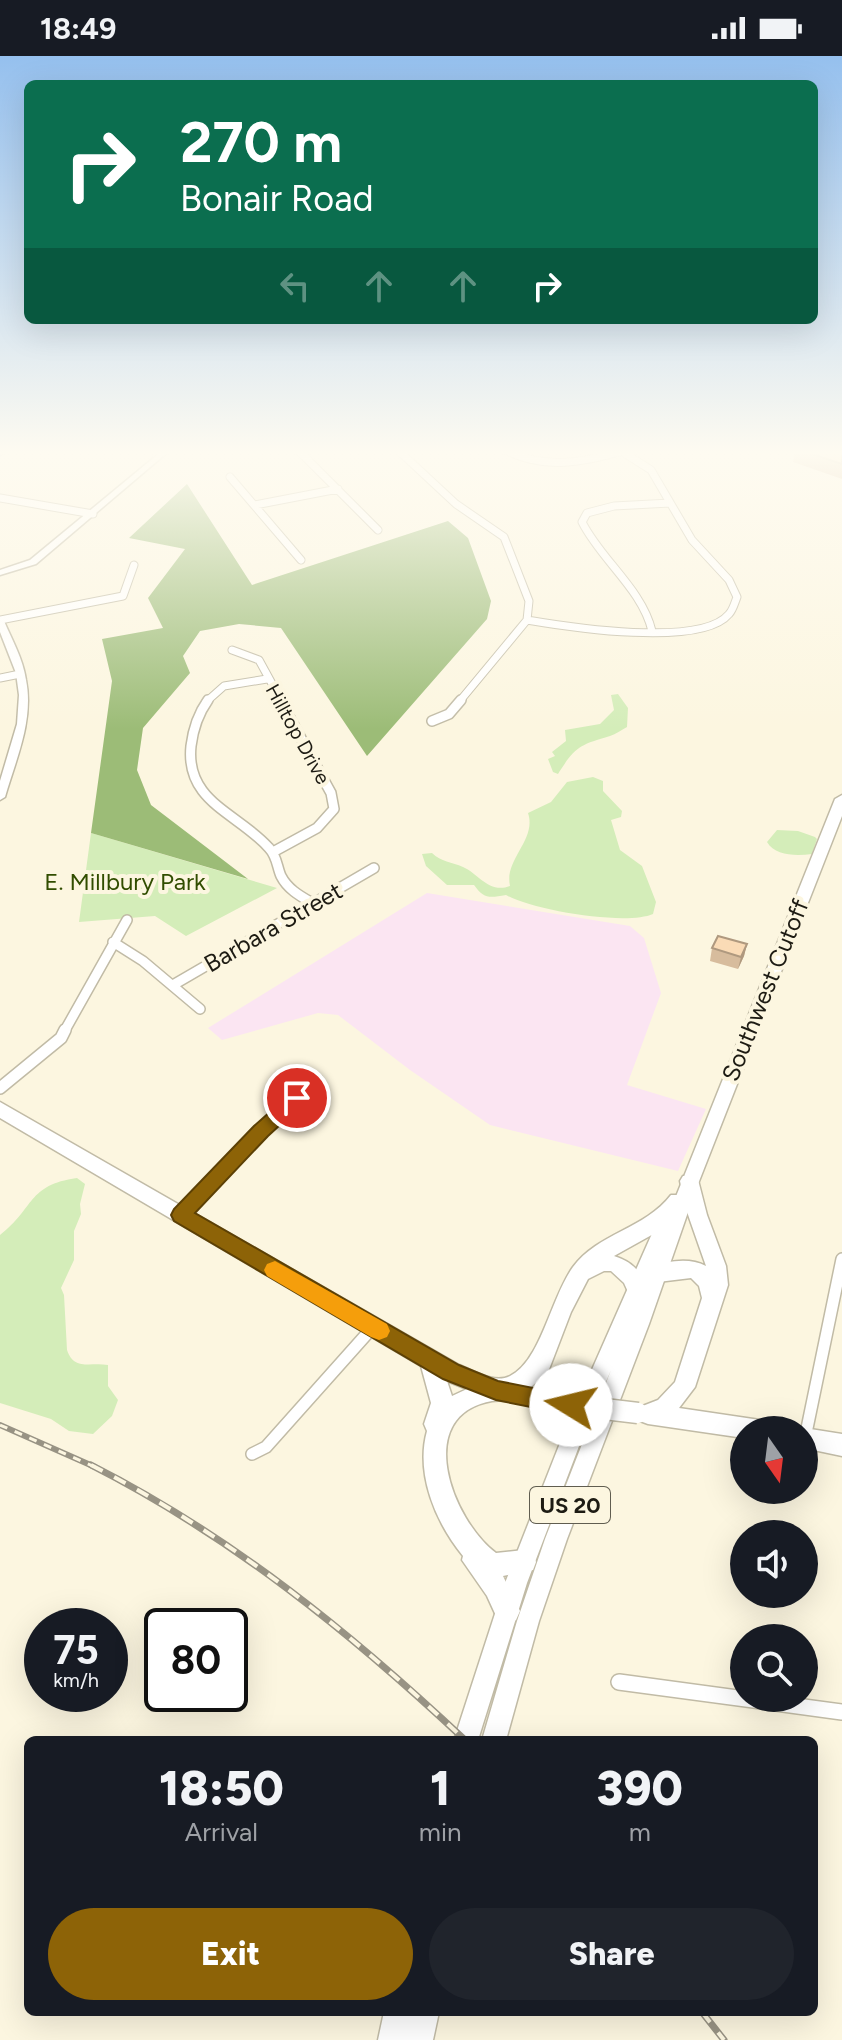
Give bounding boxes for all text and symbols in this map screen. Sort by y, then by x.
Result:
text: 18:49 [40,10,116,47]
text: 270 m [180,109,342,176]
icon: right [48,112,152,216]
text: Bonair Road [180,177,374,220]
icon: left [273,264,317,308]
icon: ahead [357,264,401,308]
icon: ahead [441,264,485,308]
icon: right [525,264,569,308]
street label: Hilltop Drive [261,680,335,788]
park label: E. Millbury Park [44,867,206,896]
street label: Barbara Street [199,876,347,978]
street label: Southwest Cutoff [715,895,815,1085]
pin [263,1064,331,1132]
icon: arrive [275,1076,319,1120]
position arrow [529,1363,613,1447]
north arrow [730,1416,818,1504]
map controls [730,1416,818,1712]
road number: US 20 [530,1487,610,1523]
button: sound [730,1520,818,1608]
speed limit sign: 80 [144,1608,248,1712]
button: search [730,1624,818,1712]
text: 75 [53,1626,99,1674]
text: km/h [53,1668,99,1692]
text: 18:50 [159,1759,284,1817]
text: 1 [430,1759,450,1817]
text: 390 [597,1759,683,1817]
text: Arrival [185,1816,258,1848]
text: min [419,1816,461,1848]
text: m [629,1816,651,1848]
button: Exit [48,1908,413,2000]
button: Share [429,1908,794,2000]

